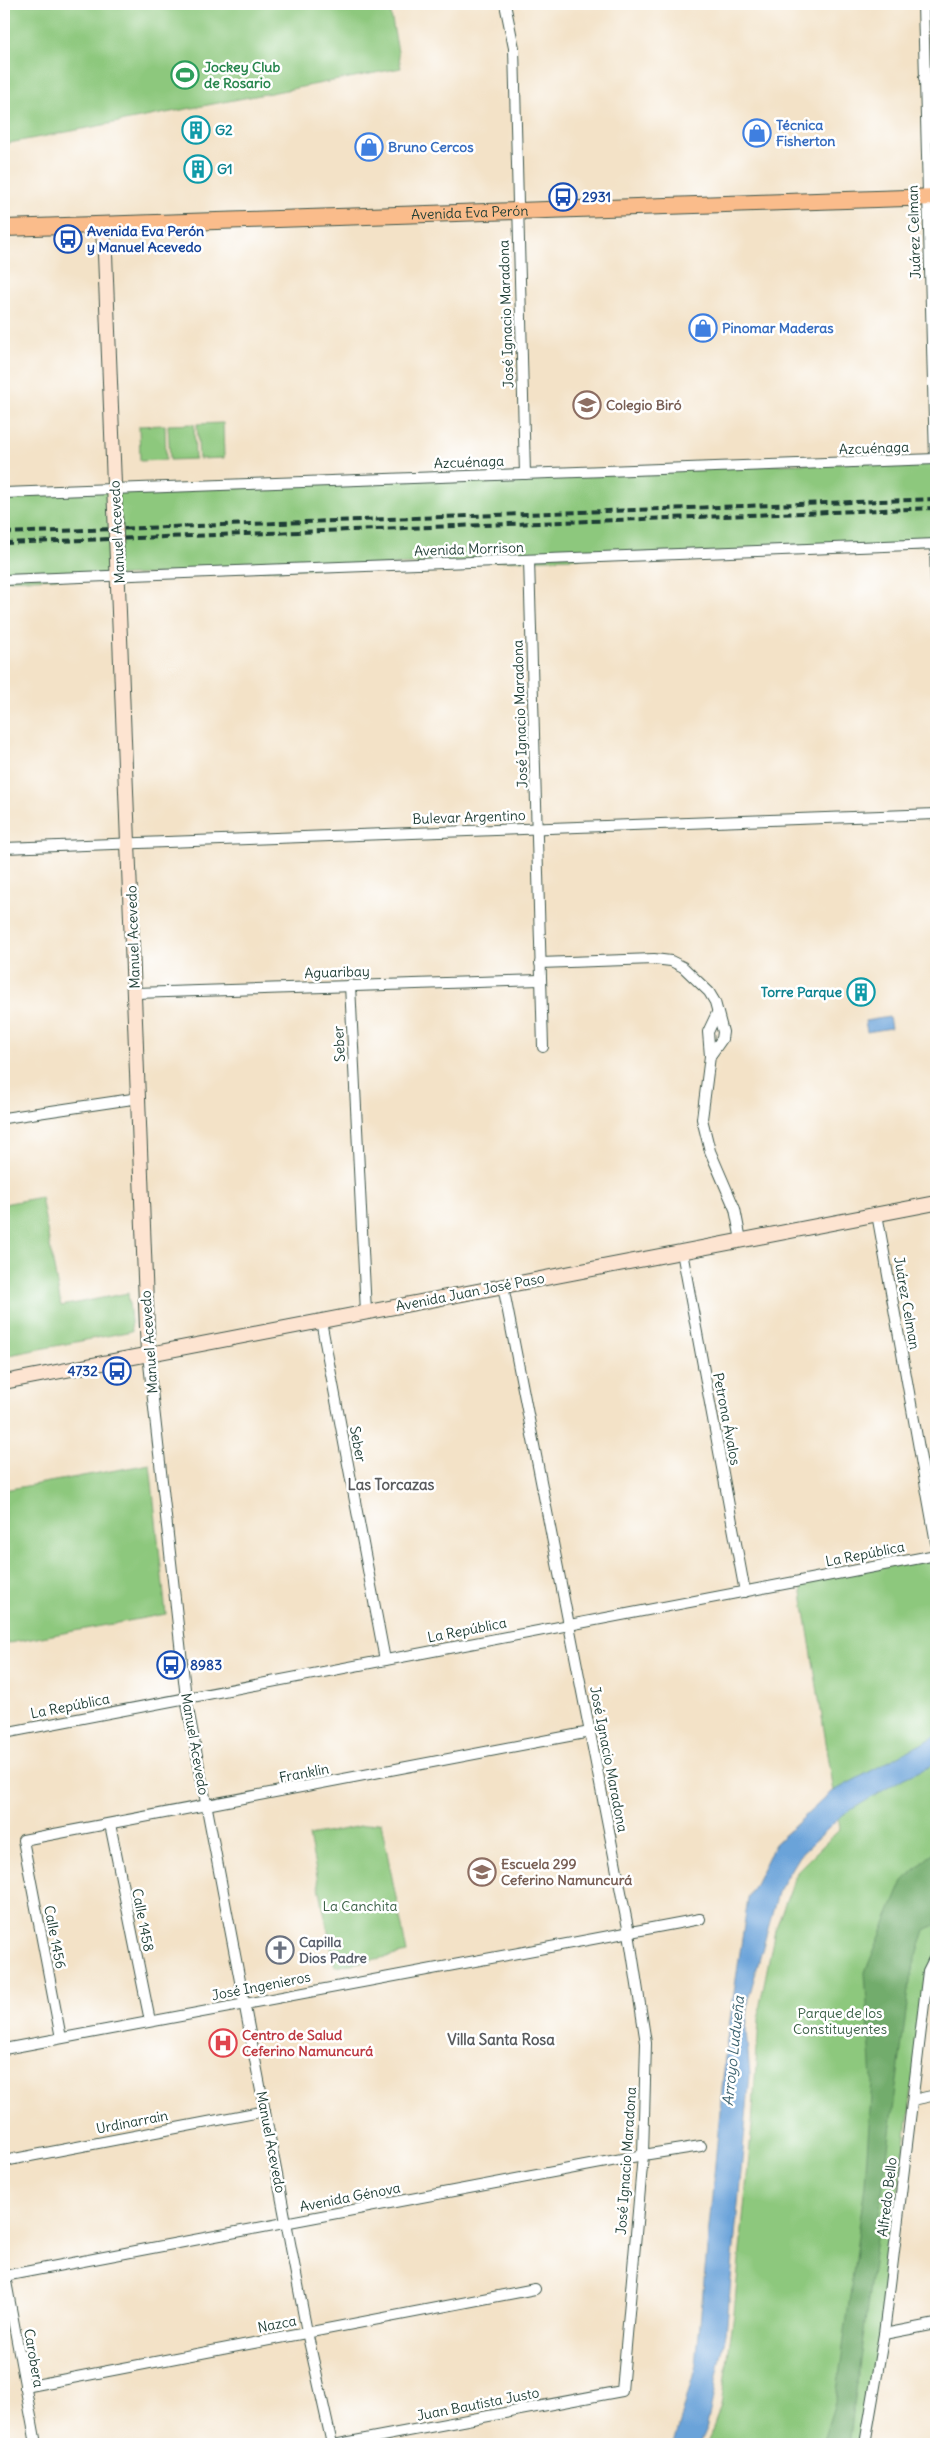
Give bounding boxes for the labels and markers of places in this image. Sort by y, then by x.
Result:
place label: Jockey Club de Rosario [204,58,280,92]
sports icon: Jockey Club de Rosario [170,60,200,90]
building icon: G2 [181,115,211,145]
place label: Técnica Fisherton [776,116,835,150]
shop icon: Técnica Fisherton [742,118,772,148]
place label: G2 [215,121,233,139]
shop icon: Bruno Cercos [354,132,384,162]
place label: Bruno Cercos [388,138,474,156]
building icon: G1 [183,154,213,184]
place label: G1 [217,160,233,178]
bus stop icon: 2931 [548,182,578,212]
place label: 2931 [582,188,611,206]
place label: Avenida Eva Perón y Manuel Acevedo [87,222,204,256]
bus stop icon: Avenida Eva Perón y Manuel Acevedo [53,224,83,254]
shop icon: Pinomar Maderas [688,313,718,343]
place label: Pinomar Maderas [722,319,834,337]
school or university icon: Colegio Biró [572,390,602,420]
place label: Colegio Biró [606,396,682,414]
building icon: Torre Parque [846,977,876,1007]
place label: Torre Parque [761,983,842,1001]
bus stop icon: 4732 [102,1356,132,1386]
place label: 4732 [68,1362,98,1380]
bus stop icon: 8983 [156,1650,186,1680]
place label: 8983 [190,1656,222,1674]
place label: Escuela 299 Ceferino Namuncurá [501,1855,632,1889]
school or university icon: Escuela 299 Ceferino Namuncurá [467,1857,497,1887]
place label: Capilla Dios Padre [299,1933,367,1967]
church icon: Capilla Dios Padre [265,1935,295,1965]
place label: Centro de Salud Ceferino Namuncurá [242,2026,373,2060]
hospital icon: Centro de Salud Ceferino Namuncurá [208,2028,238,2058]

